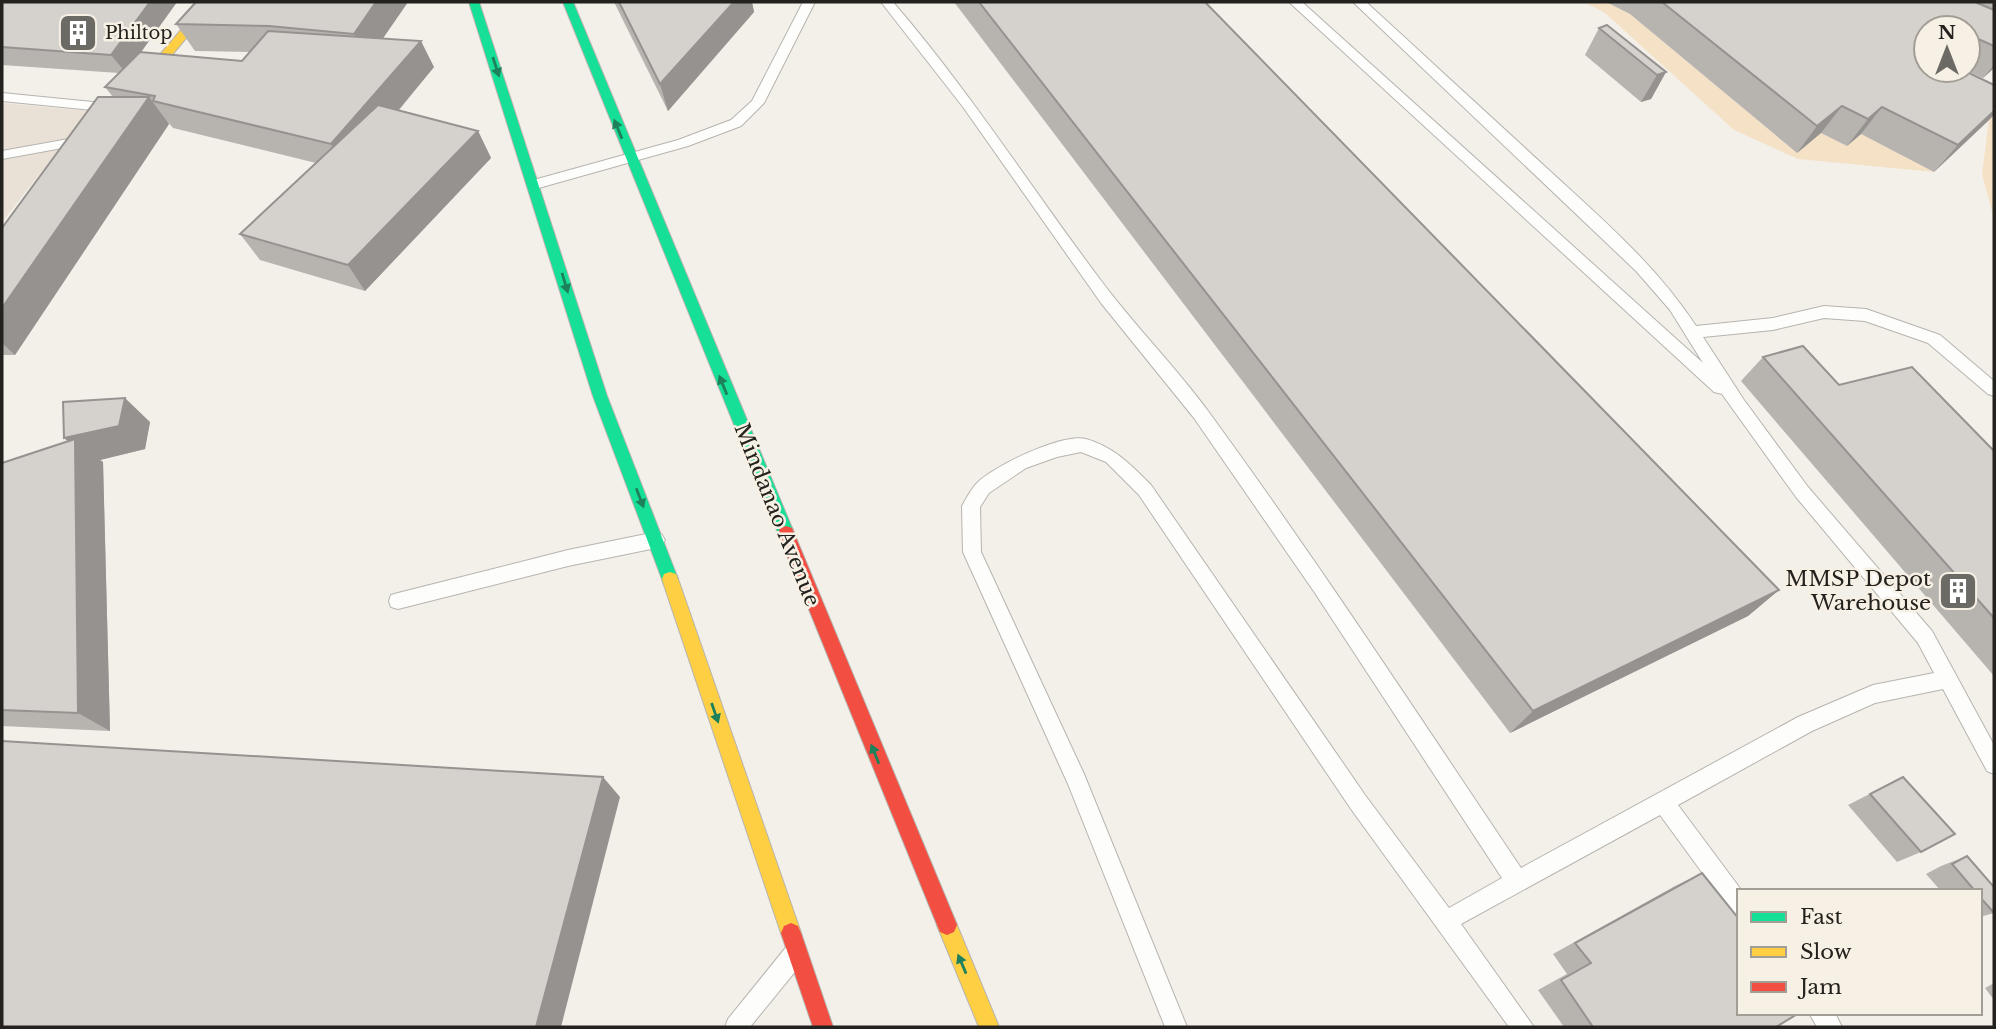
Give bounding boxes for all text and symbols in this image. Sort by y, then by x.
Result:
building icon: Philtop [57,12,99,54]
north arrow [1912,14,1982,84]
text: N [1938,21,1956,44]
place label: Philtop [105,22,173,44]
one-way arrow [491,56,502,77]
one-way arrow [613,119,624,140]
one-way arrow [561,273,571,294]
one-way arrow [718,375,729,396]
street label: Mindanao Avenue [728,420,826,610]
one-way arrow [634,488,645,509]
place label: MMSP Depot Warehouse [1785,566,1931,616]
building icon: MMSP Depot Warehouse [1937,570,1979,612]
one-way arrow [710,702,721,723]
one-way arrow [870,743,881,764]
legend [1737,889,1982,1015]
text: Fast [1800,904,1842,930]
text: Slow [1800,939,1852,965]
one-way arrow [957,954,968,975]
text: Jam [1797,974,1842,1000]

